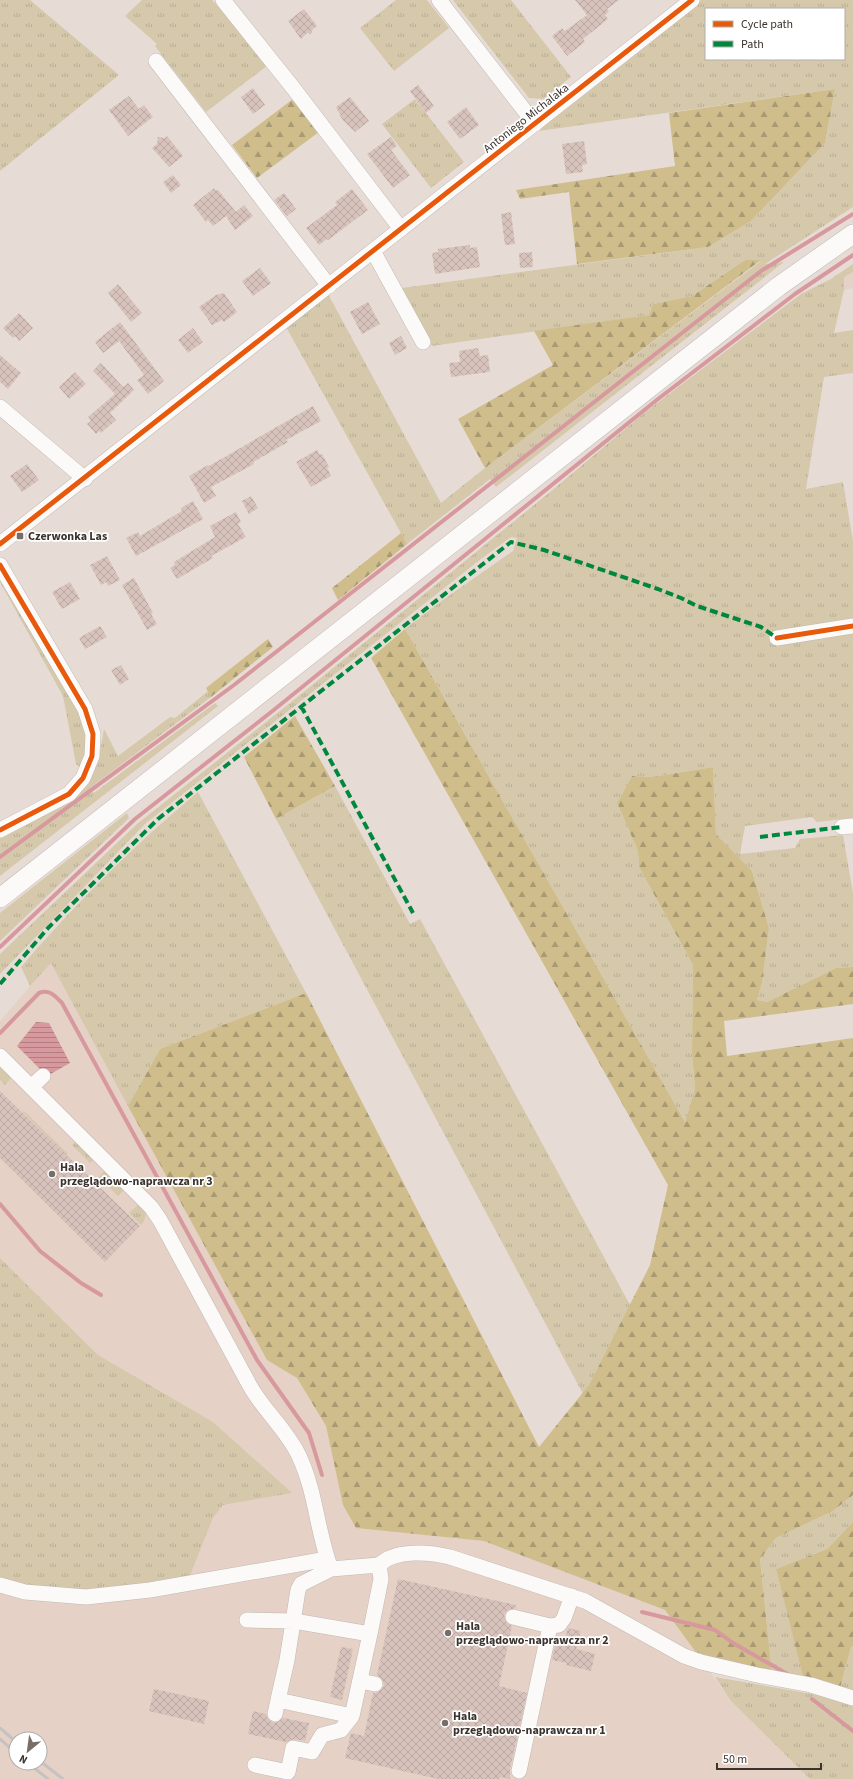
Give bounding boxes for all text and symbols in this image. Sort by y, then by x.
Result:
legend [705,8,845,60]
text: Cycle path [741,16,793,33]
text: Path [741,36,764,53]
street label: Antoniego Michalaka [480,80,573,157]
place label: Czerwonka Las [28,528,107,545]
marker: Czerwonka Las [15,531,25,541]
place label: Hala przeglądowo-naprawcza nr 3 [60,1159,213,1190]
marker: Hala przeglądowo-naprawcza nr 3 [47,1169,57,1179]
place label: Hala przeglądowo-naprawcza nr 2 [456,1618,609,1649]
marker: Hala przeglądowo-naprawcza nr 2 [443,1628,453,1638]
place label: Hala przeglądowo-naprawcza nr 1 [453,1708,606,1739]
marker: Hala przeglądowo-naprawcza nr 1 [440,1718,450,1728]
north arrow [8,1731,48,1771]
scale bar [717,1745,821,1771]
text: N [17,1751,30,1768]
text: 50 m [723,1751,747,1768]

